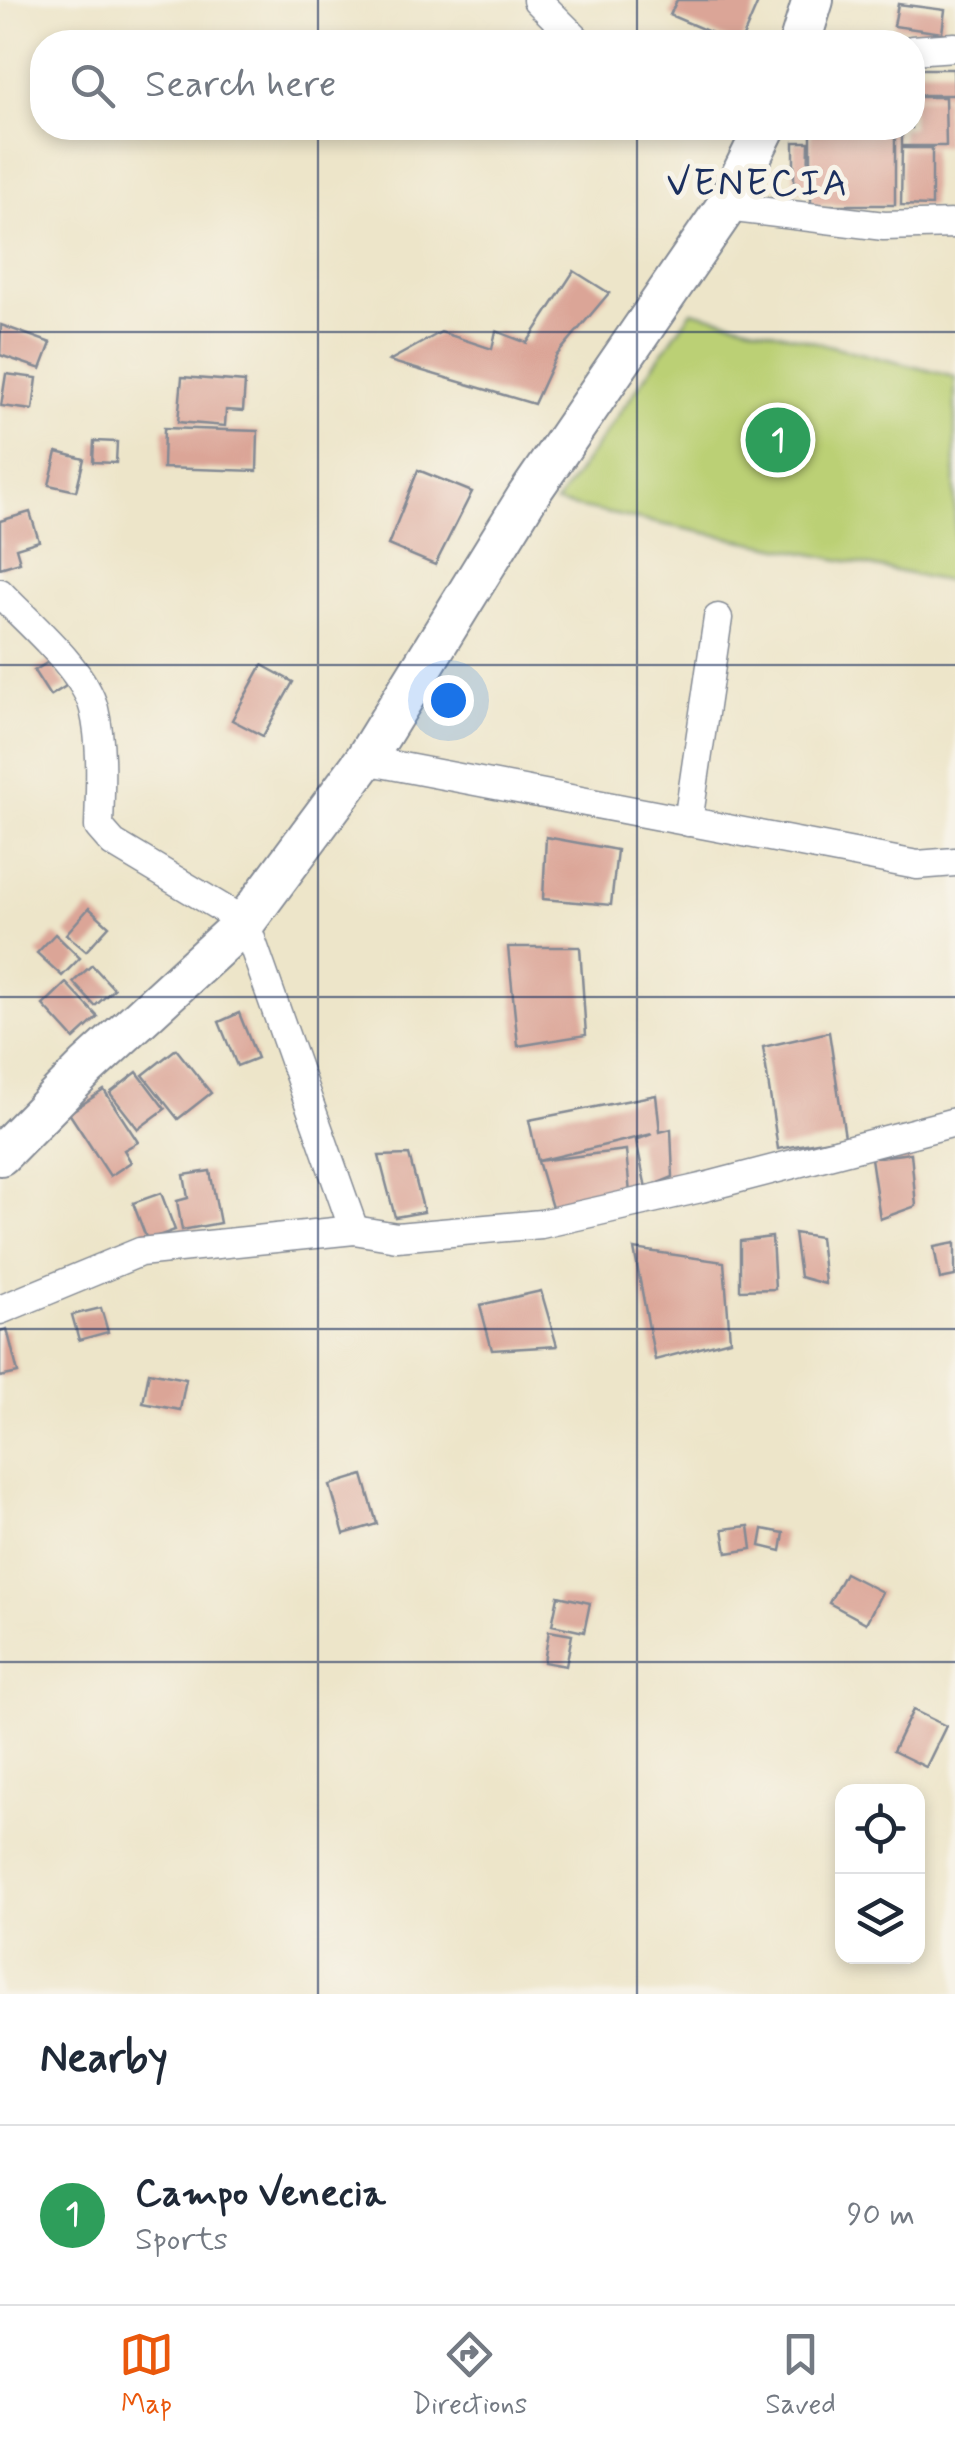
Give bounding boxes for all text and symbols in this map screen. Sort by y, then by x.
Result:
search box [30,30,925,140]
icon: search [65,58,120,113]
text: Search here [145,61,336,110]
district label: VENECIA [666,160,850,209]
pin: 1 [746,402,810,478]
your location [423,675,474,726]
map controls [835,1784,925,1964]
button: locate [835,1784,925,1874]
button: layers [835,1874,925,1964]
text: Nearby [40,2032,168,2087]
text: Campo Venecia [135,2170,386,2219]
text: 1 [65,2194,80,2236]
text: 90 m [847,2194,915,2236]
text: Sports [135,2219,228,2261]
tab: Map [119,2327,174,2424]
tab: Directions [412,2327,527,2424]
tab: Saved [765,2327,836,2424]

